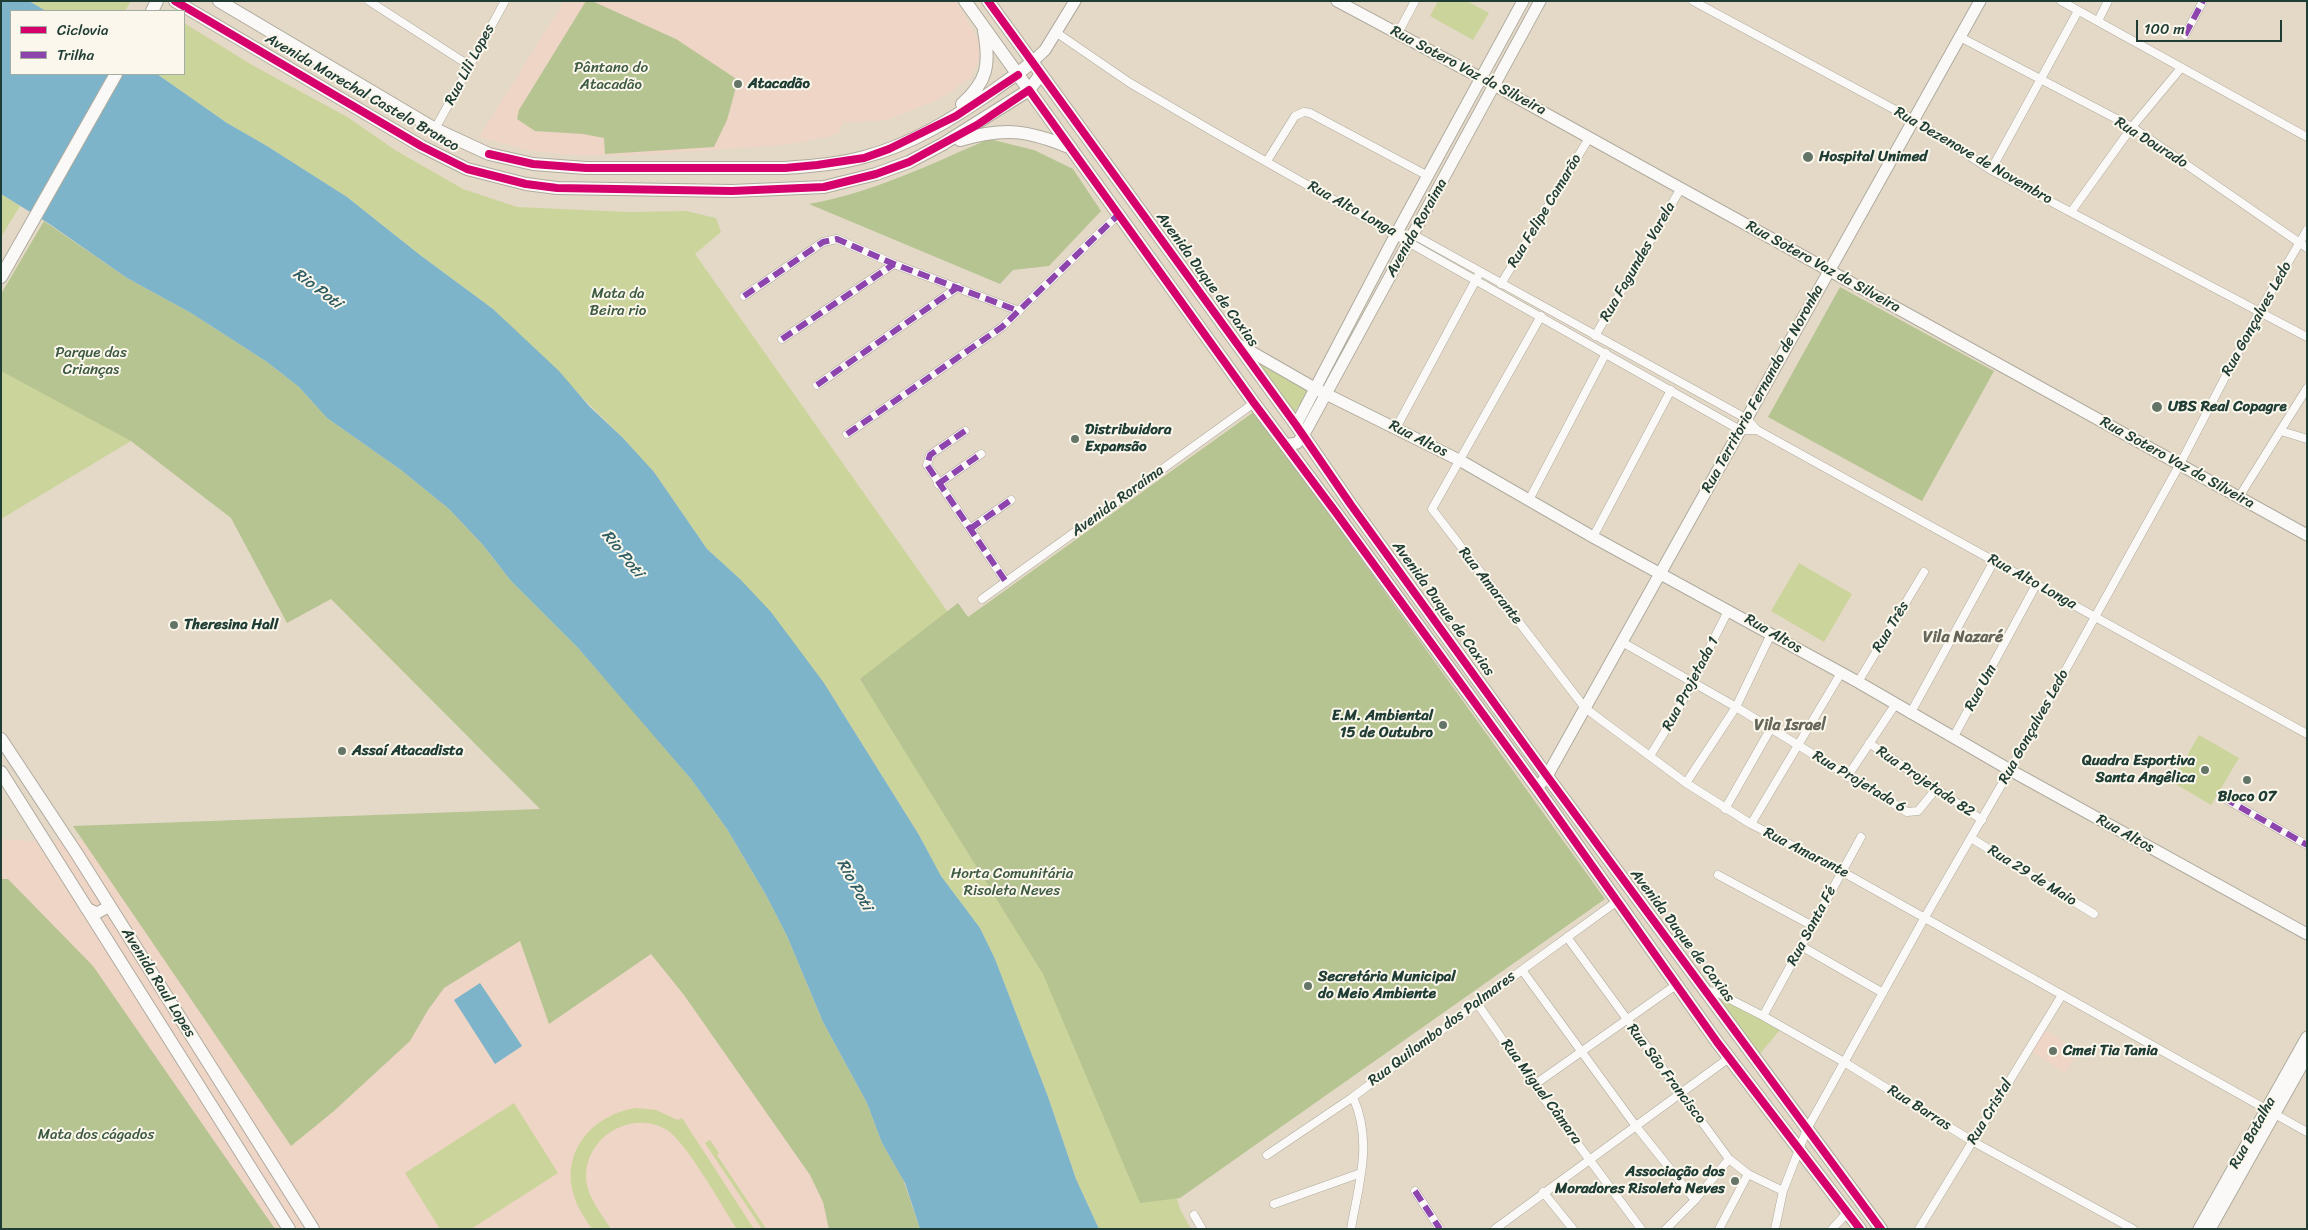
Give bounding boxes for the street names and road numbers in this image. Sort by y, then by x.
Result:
street label: Rua Lili Lopes [441,21,499,109]
street label: Rua Sotero Vaz da Silveira [1387,22,1549,120]
street label: Avenida Marechal Castelo Branco [262,30,462,156]
street label: Rua Dezenove de Novembro [1891,103,2055,209]
street label: Rua Dourado [2111,114,2191,172]
street label: Rua Felipe Camarão [1504,151,1586,271]
street label: Avenida Roraima [1383,176,1451,280]
street label: Rua Alto Longa [1305,177,1399,241]
street label: Rua Fagundes Varela [1596,199,1680,325]
street label: Avenida Duque de Caxias [1152,209,1262,351]
street label: Rua Sotero Vaz da Silveira [1743,217,1903,317]
street label: Rua Gonçalves Ledo [2218,259,2296,379]
street label: Rua Territorio Fernando de Noronha [1698,282,1828,496]
street label: Rua Sotero Vaz da Silveira [2097,413,2257,513]
street label: Rua Altos [1386,417,1450,461]
street label: Avenida Roraíma [1068,461,1168,541]
street label: Avenida Duque de Caxias [1388,538,1498,680]
street label: Rua Amarante [1454,544,1526,628]
street label: Rua Alto Longa [1985,550,2079,614]
street label: Rua Três [1869,598,1913,656]
street label: Rua Altos [1741,610,1805,658]
street label: Rua Projetada 1 [1659,634,1723,734]
street label: Rua Um [1961,662,2001,714]
street label: Rua Gonçalves Ledo [1995,667,2073,787]
street label: Rua Projetada 82 [1872,742,1978,822]
street label: Rua Projetada 6 [1809,747,1909,817]
street label: Rua Altos [2093,811,2157,857]
street label: Rua Amarante [1760,824,1852,882]
street label: Rua 29 de Maio [1984,842,2080,910]
street label: Avenida Duque de Caxias [1626,866,1738,1006]
street label: Rua Santa Fé [1784,883,1840,969]
street label: Avenida Raul Lopes [117,925,199,1041]
street label: Rua Quilombo dos Palmares [1365,968,1519,1090]
street label: Rua São Francisco [1623,1020,1709,1128]
street label: Rua Miguel Câmara [1497,1036,1585,1148]
street label: Rua Cristal [1963,1076,2017,1148]
street label: Rua Barras [1884,1081,1954,1135]
street label: Rua Batalha [2226,1094,2280,1172]

